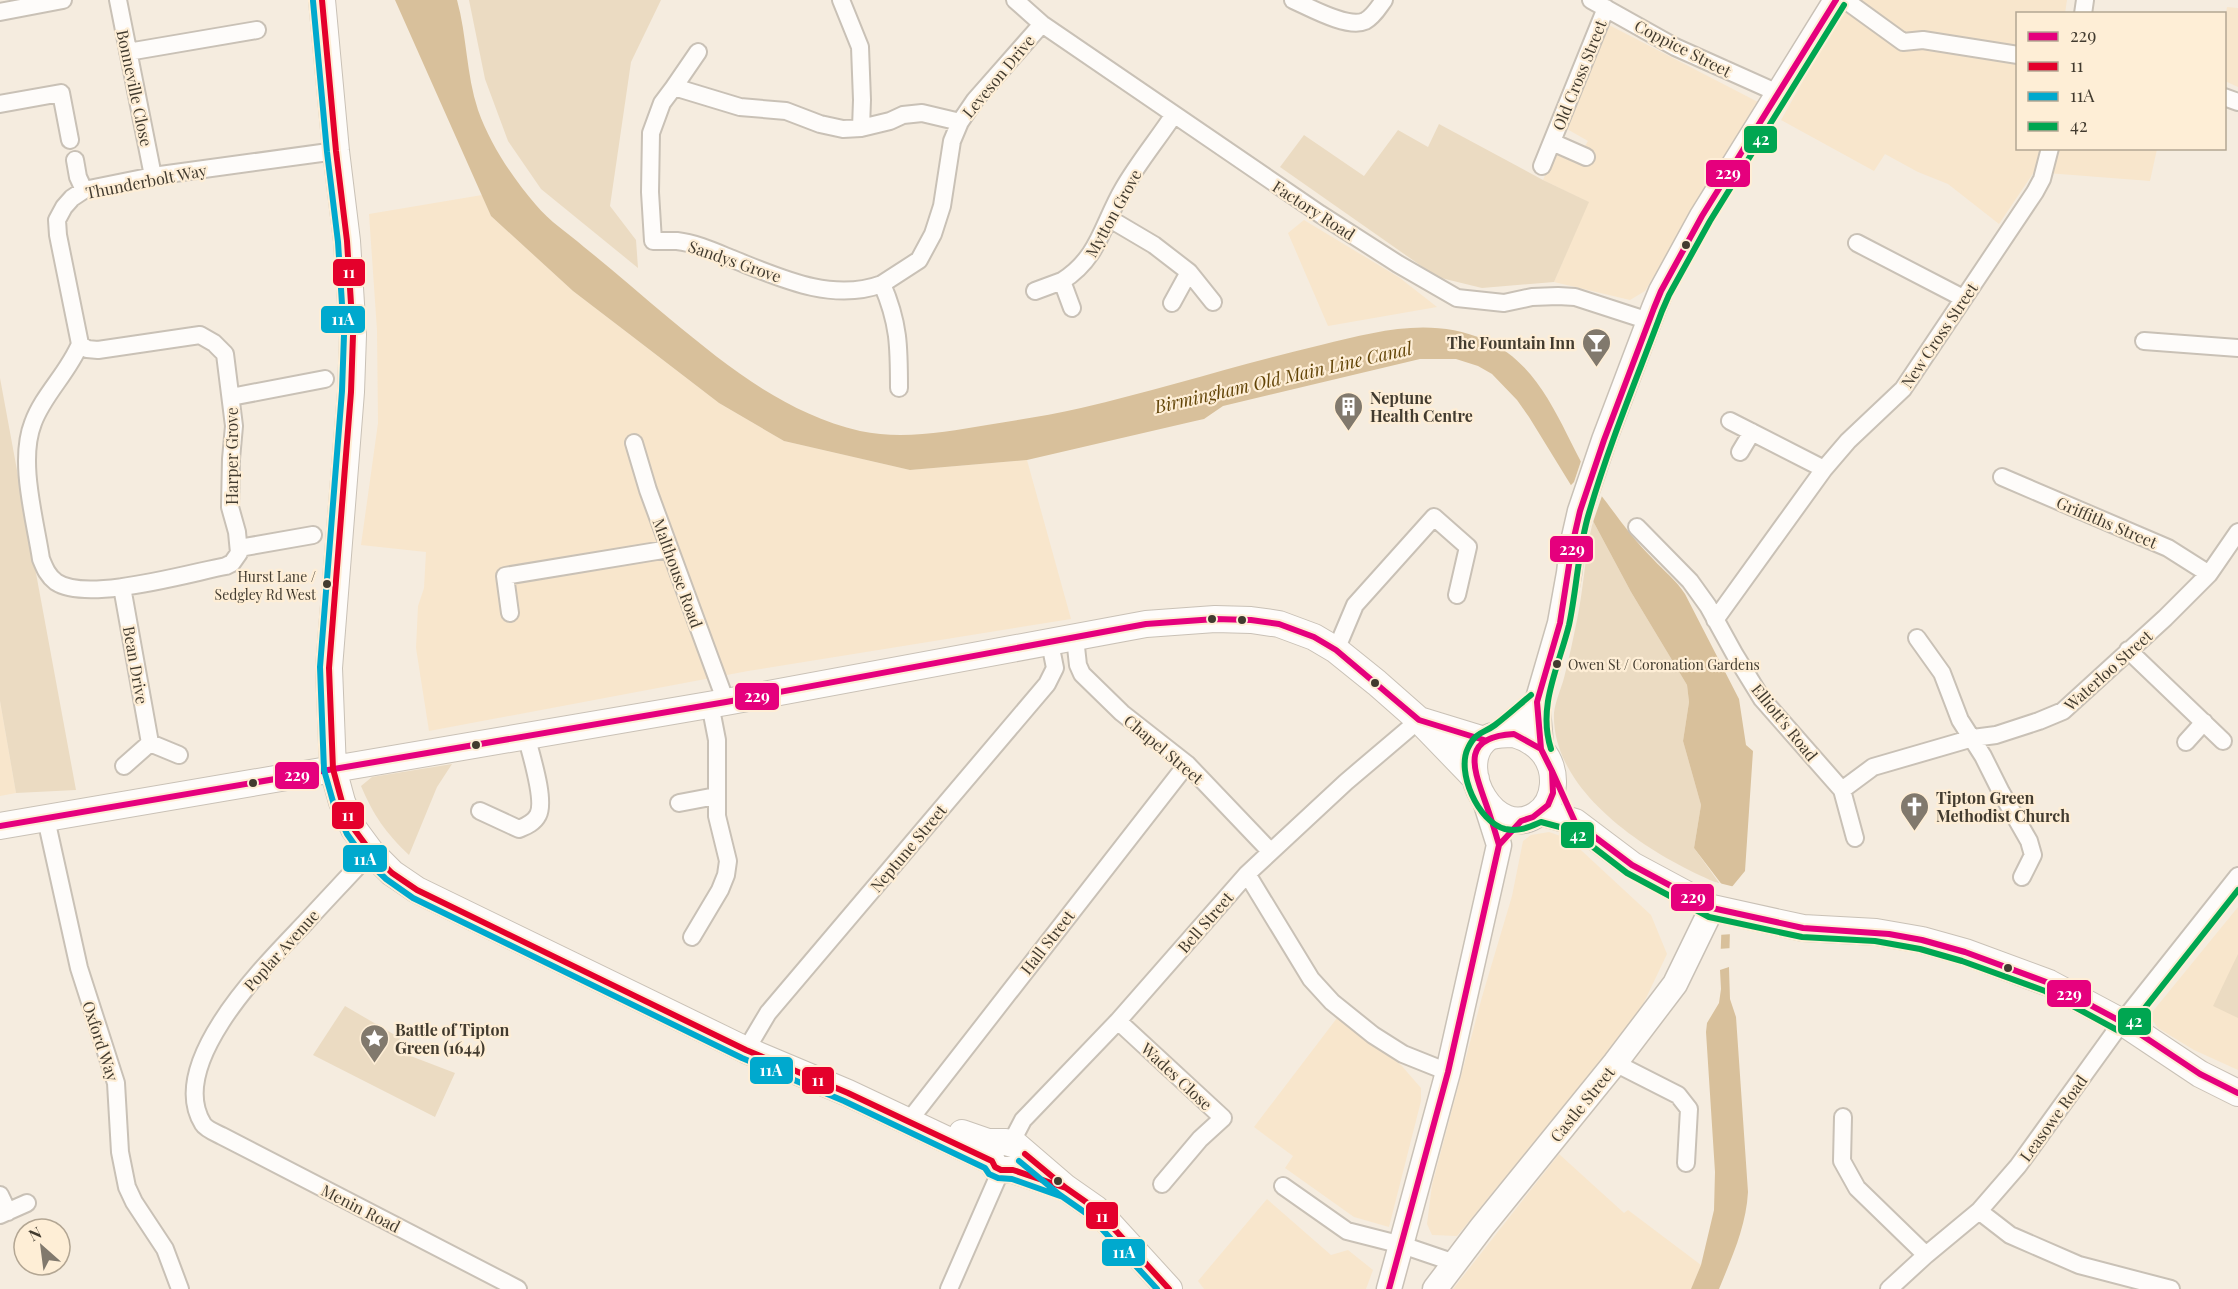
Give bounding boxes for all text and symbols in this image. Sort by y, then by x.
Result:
legend [2016,12,2226,150]
street label: Coppice Street [1631,15,1735,82]
street label: Old Cross Street [1547,16,1611,133]
text: 229 [2070,23,2096,47]
street label: Bonneville Close [112,28,158,148]
street label: Leveson Drive [957,30,1039,122]
text: 11 [2070,53,2084,77]
text: 11A [2070,83,2095,107]
text: 42 [2070,113,2088,137]
line badge: 42 [1743,125,1778,154]
text: 42 [1753,128,1769,149]
street label: Thunderbolt Way [84,159,208,203]
line badge: 229 [1705,159,1751,188]
text: 229 [1715,162,1741,183]
street label: Mytton Grove [1080,165,1146,261]
street label: Factory Road [1269,176,1359,244]
street label: Sandys Grove [686,235,784,287]
unlabelled marker [1680,239,1692,251]
line badge: 11 [332,258,366,287]
text: 11 [343,261,355,282]
street label: New Cross Street [1896,278,1982,392]
line badge: 11A [320,305,366,334]
text: 11A [332,308,355,329]
bar icon: The Fountain Inn [1580,326,1612,368]
place label: The Fountain Inn [1447,332,1575,353]
water label: Birmingham Old Main Line Canal [1151,335,1415,419]
place label: Neptune Health Centre [1370,387,1473,426]
building icon: Neptune Health Centre [1333,390,1365,432]
street label: Harper Grove [221,407,242,505]
street label: Griffiths Street [2054,491,2161,553]
street label: Malthouse Road [648,515,708,631]
line badge: 229 [1549,535,1594,563]
text: 229 [1559,538,1585,559]
place label: Hurst Lane / Sedgley Rd West [215,567,317,604]
marker: Hurst Lane / Sedgley Rd West [321,578,333,590]
unlabelled marker [1206,613,1218,625]
unlabelled marker [1236,614,1248,626]
street label: Bean Drive [119,624,153,706]
street label: Waterloo Street [2059,625,2157,716]
place label: Owen St / Coronation Gardens [1568,655,1760,674]
marker: Owen St / Coronation Gardens [1551,658,1563,670]
unlabelled marker [1369,677,1381,689]
street label: Elliott's Road [1747,679,1823,765]
line badge: 229 [734,682,780,711]
text: 229 [744,685,770,706]
street label: Chapel Street [1120,710,1208,789]
unlabelled marker [470,739,482,751]
line badge: 229 [274,761,320,790]
text: 229 [284,764,310,785]
unlabelled marker [247,777,259,789]
place label: Tipton Green Methodist Church [1936,787,2070,826]
church icon: Tipton Green Methodist Church [1899,790,1931,832]
street label: Neptune Street [865,800,951,896]
line badge: 11 [331,801,365,830]
text: 11 [342,804,354,825]
line badge: 42 [1560,821,1595,849]
text: 42 [1570,824,1586,845]
line badge: 11A [342,844,388,873]
text: 11A [354,848,377,869]
line badge: 229 [1670,883,1715,912]
text: 229 [1680,886,1706,907]
street label: Bell Street [1173,887,1237,957]
street label: Poplar Avenue [239,905,323,995]
street label: Hall Street [1015,905,1079,978]
unlabelled marker [2002,962,2014,974]
line badge: 229 [2046,979,2092,1008]
text: 229 [2056,983,2082,1004]
street label: Oxford Way [78,998,124,1084]
line badge: 42 [2117,1007,2152,1036]
text: 42 [2126,1010,2142,1031]
place label: Battle of Tipton Green (1644) [395,1019,509,1058]
place icon: Battle of Tipton Green (1644) [358,1022,390,1064]
street label: Wades Close [1136,1037,1217,1114]
line badge: 11A [749,1056,794,1085]
text: 11A [760,1059,783,1080]
street label: Castle Street [1545,1062,1619,1146]
line badge: 11 [801,1066,835,1095]
text: 11 [812,1069,824,1090]
street label: Leasowe Road [2015,1071,2091,1165]
unlabelled marker [1052,1175,1064,1187]
street label: Menin Road [318,1179,404,1237]
line badge: 11 [1085,1201,1119,1230]
text: 11 [1096,1205,1108,1226]
north arrow [12,1217,72,1277]
text: N [25,1221,45,1245]
line badge: 11A [1101,1238,1146,1267]
text: 11A [1113,1241,1136,1262]

